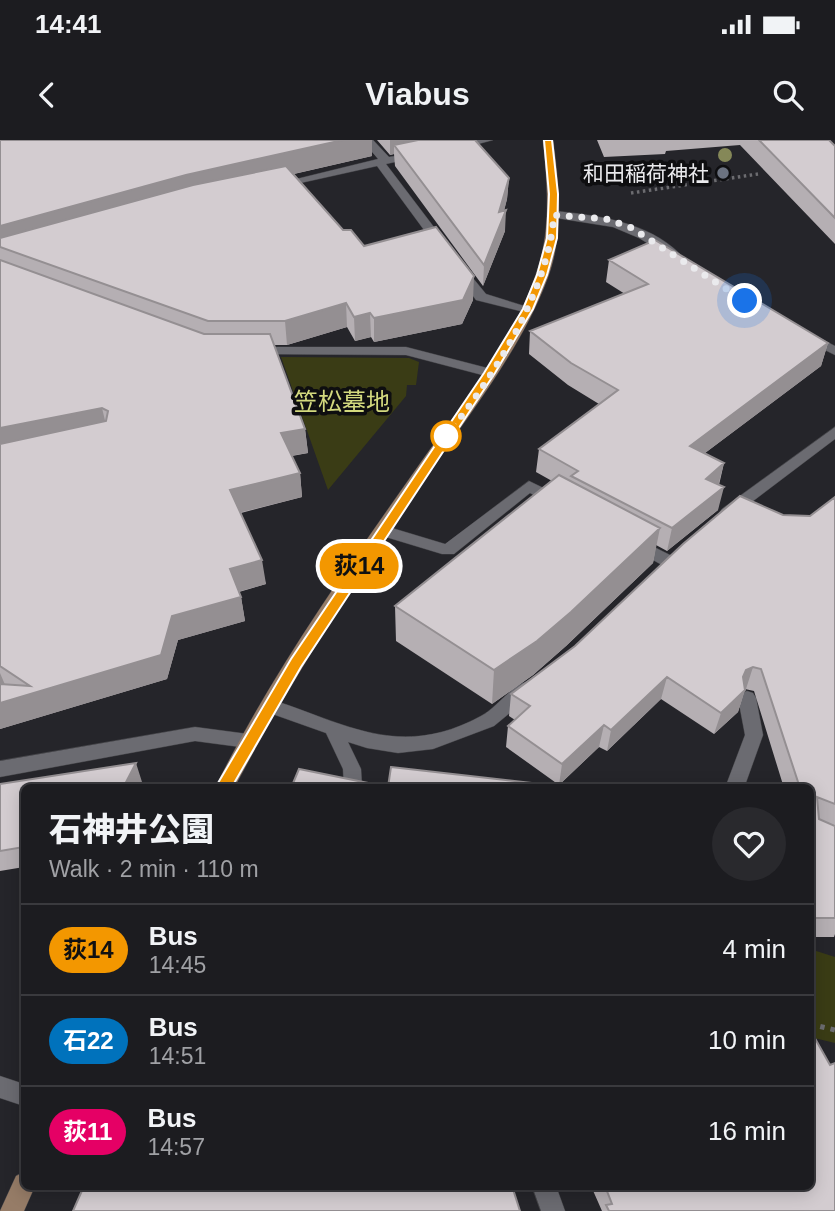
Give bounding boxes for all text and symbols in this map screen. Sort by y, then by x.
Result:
text: 14:41 [35,9,102,39]
icon: back [28,76,66,114]
text: Viabus [365,76,470,112]
icon: search [769,76,807,114]
place label: 和田稲荷神社 [583,162,709,185]
marker: 和田稲荷神社 [715,165,731,181]
your location [727,283,762,318]
park label: 笠松墓地 [294,388,390,415]
unlabelled marker [431,421,461,451]
line badge: 荻14 [319,543,399,589]
text: 荻14 [334,552,384,579]
button: heart [712,807,786,881]
text: 石神井公園 [49,811,214,848]
text: Walk · 2 min · 110 m [49,856,259,882]
text: Bus [149,921,198,951]
text: 4 min [722,934,786,964]
text: 荻14 [63,936,114,963]
text: 14:45 [149,952,206,978]
text: Bus [149,1012,198,1042]
text: 10 min [708,1025,786,1055]
text: 石22 [63,1027,114,1054]
text: 14:51 [149,1043,206,1069]
text: Bus [147,1103,197,1133]
text: 16 min [708,1116,786,1146]
text: 荻11 [63,1118,112,1145]
text: 14:57 [147,1134,205,1160]

